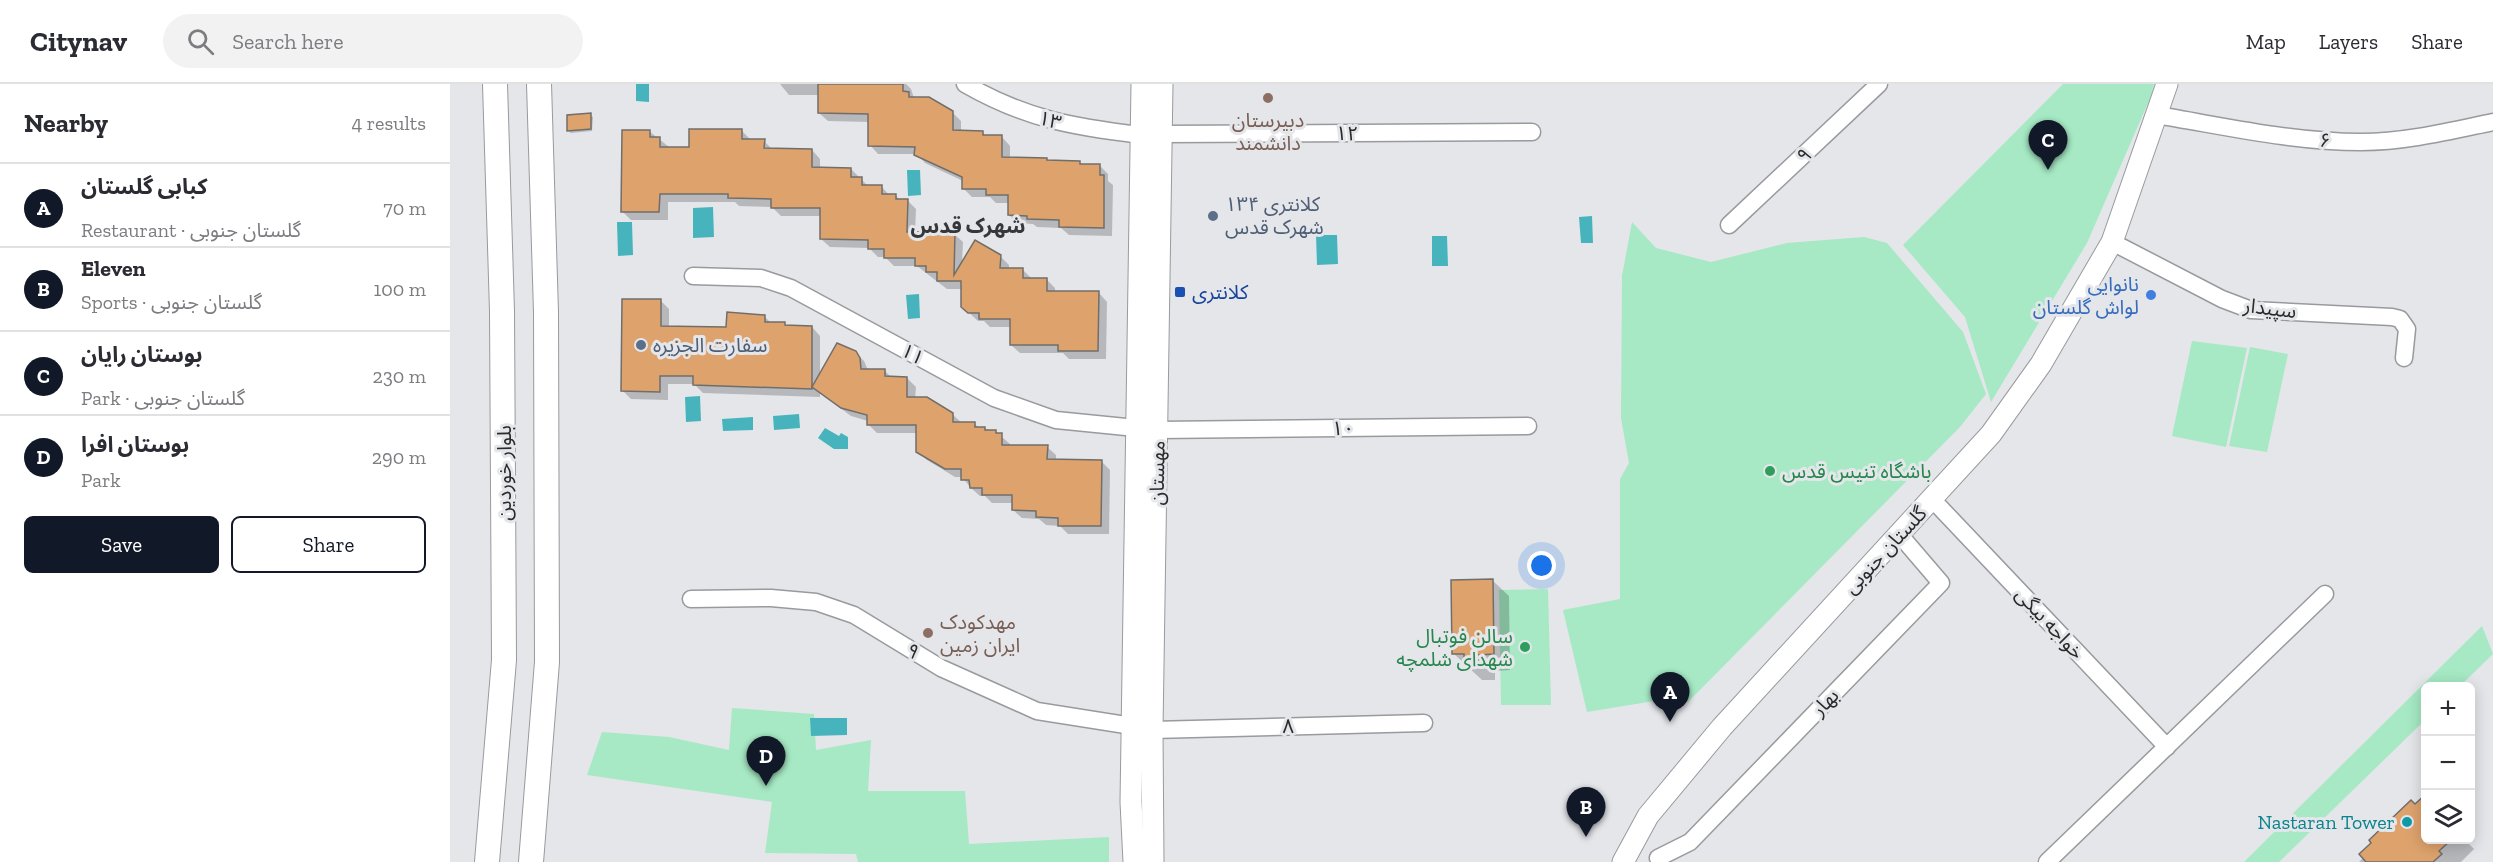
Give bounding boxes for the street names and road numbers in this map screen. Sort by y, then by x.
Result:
street label: ۱۳ [1036,105,1064,135]
street label: ۱۲ [1336,121,1358,145]
street label: ۶ [2319,128,2331,152]
street label: ۹ [1792,142,1816,168]
street label: سپیدار [2241,293,2298,324]
street label: ۱۱ [897,338,929,370]
street label: ۱۰ [1331,416,1355,440]
street label: بلوار خوردین [492,425,516,521]
street label: مهستان [1144,440,1170,506]
street label: گلستان جنوبی [1838,501,1932,599]
street label: خواجه بیگی [2011,582,2089,664]
street label: ۹ [902,638,924,664]
street label: بهار [1806,683,1844,721]
street label: ۸ [1282,714,1294,738]

